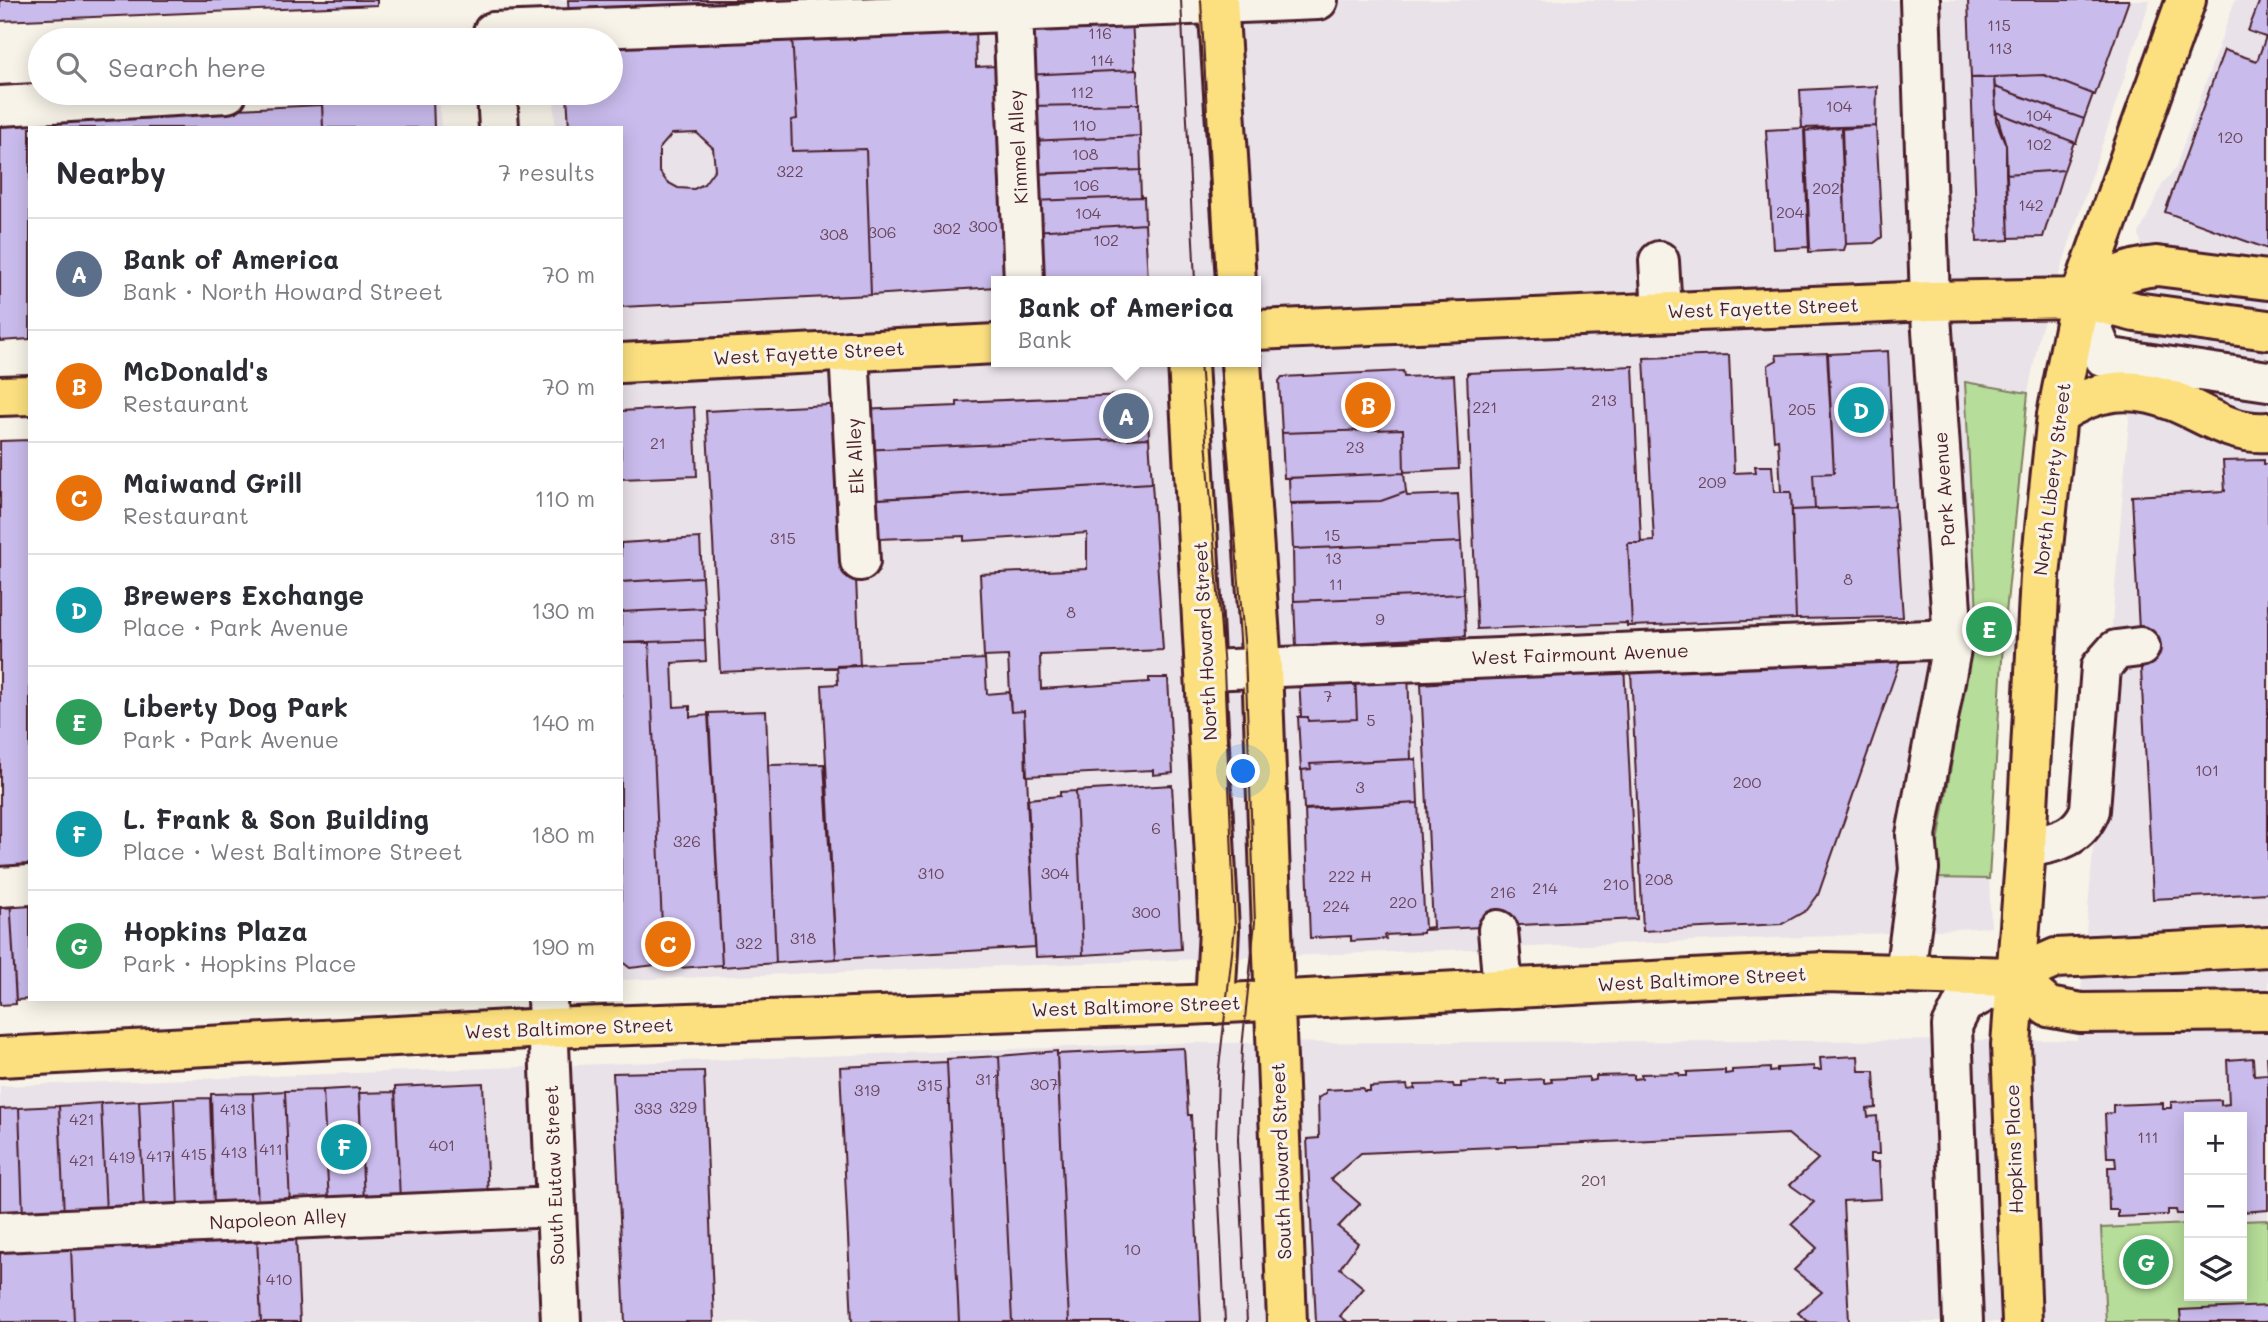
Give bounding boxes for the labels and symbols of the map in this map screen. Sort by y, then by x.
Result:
house number: 115 [1987,14,2011,35]
house number: 116 [1088,22,1112,43]
house number: 113 [1988,37,2012,58]
house number: 114 [1090,49,1114,70]
house number: 112 [1070,81,1094,102]
street label: Kimmel Alley [1002,89,1033,205]
house number: 104 [1826,95,1853,116]
house number: 104 [2026,104,2053,125]
house number: 110 [1072,114,1096,135]
house number: 120 [2217,126,2243,147]
house number: 102 [2026,133,2052,154]
house number: 108 [1072,143,1099,164]
house number: 322 [776,160,804,181]
house number: 106 [1073,174,1099,195]
house number: 202 [1812,177,1840,198]
house number: 142 [2018,194,2044,215]
house number: 204 [1776,201,1805,222]
house number: 104 [1075,202,1102,223]
house number: 300 [968,215,998,236]
house number: 302 [933,217,961,238]
house number: 306 [868,221,896,242]
house number: 308 [820,223,849,244]
house number: 102 [1093,229,1119,250]
street label: West Fayette Street [1667,292,1859,323]
street label: West Fayette Street [713,335,905,370]
pin: B [1345,379,1391,431]
street label: North Liberty Street [2027,381,2076,577]
pin: D [1838,384,1884,436]
house number: 213 [1591,389,1617,410]
pin: A [1103,390,1149,442]
house number: 221 [1473,396,1497,417]
house number: 205 [1788,398,1816,419]
street label: Elk Alley [840,417,869,495]
street label: Park Avenue [1927,431,1960,547]
house number: 21 [650,432,666,453]
house number: 23 [1346,436,1364,457]
house number: 209 [1698,471,1726,492]
house number: 15 [1324,524,1340,545]
house number: 315 [770,527,796,548]
street label: North Howard Street [1187,541,1222,741]
house number: 13 [1325,547,1341,568]
house number: 8 [1843,568,1853,589]
house number: 11 [1329,573,1343,594]
house number: 8 [1066,601,1076,622]
pin: E [1966,603,2012,655]
house number: 9 [1375,608,1385,629]
street label: West Fairmount Avenue [1471,637,1689,670]
house number: 7 [1324,685,1333,706]
house number: 5 [1366,709,1376,730]
your location [1226,754,1260,788]
house number: 101 [2195,759,2219,780]
house number: 200 [1733,771,1761,792]
house number: 3 [1355,776,1365,797]
house number: 6 [1151,817,1161,838]
house number: 326 [673,830,701,851]
house number: 310 [918,862,944,883]
house number: 304 [1041,862,1070,883]
house number: 222 H [1328,865,1372,886]
house number: 208 [1645,868,1674,889]
house number: 210 [1603,873,1629,894]
house number: 214 [1532,877,1558,898]
house number: 216 [1490,881,1516,902]
house number: 220 [1389,891,1417,912]
house number: 224 [1322,895,1350,916]
house number: 300 [1131,901,1161,922]
pin: C [645,918,691,970]
house number: 318 [790,927,816,948]
house number: 322 [735,932,763,953]
street label: West Baltimore Street [1597,961,1807,996]
street label: West Baltimore Street [1031,989,1241,1022]
street label: West Baltimore Street [464,1011,674,1044]
street label: South Howard Street [1265,1062,1296,1260]
house number: 311 [975,1068,999,1089]
house number: 307 [1030,1073,1058,1094]
house number: 315 [917,1074,943,1095]
house number: 319 [854,1079,880,1100]
street label: South Eutaw Street [538,1084,569,1266]
street label: Hopkins Place [1999,1084,2028,1214]
house number: 329 [669,1096,697,1117]
house number: 333 [634,1097,662,1118]
house number: 413 [220,1098,246,1119]
house number: 421 [69,1108,95,1129]
pin: F [321,1121,367,1173]
house number: 111 [2137,1126,2159,1147]
house number: 401 [429,1134,455,1155]
house number: 411 [259,1138,283,1159]
house number: 413 [221,1141,247,1162]
house number: 415 [181,1143,207,1164]
house number: 417 [146,1145,172,1166]
house number: 419 [109,1146,135,1167]
house number: 421 [69,1149,95,1170]
house number: 201 [1581,1169,1607,1190]
street label: Napoleon Alley [209,1202,347,1235]
pin: G [2123,1236,2169,1288]
house number: 10 [1123,1238,1141,1259]
house number: 410 [266,1268,292,1289]

